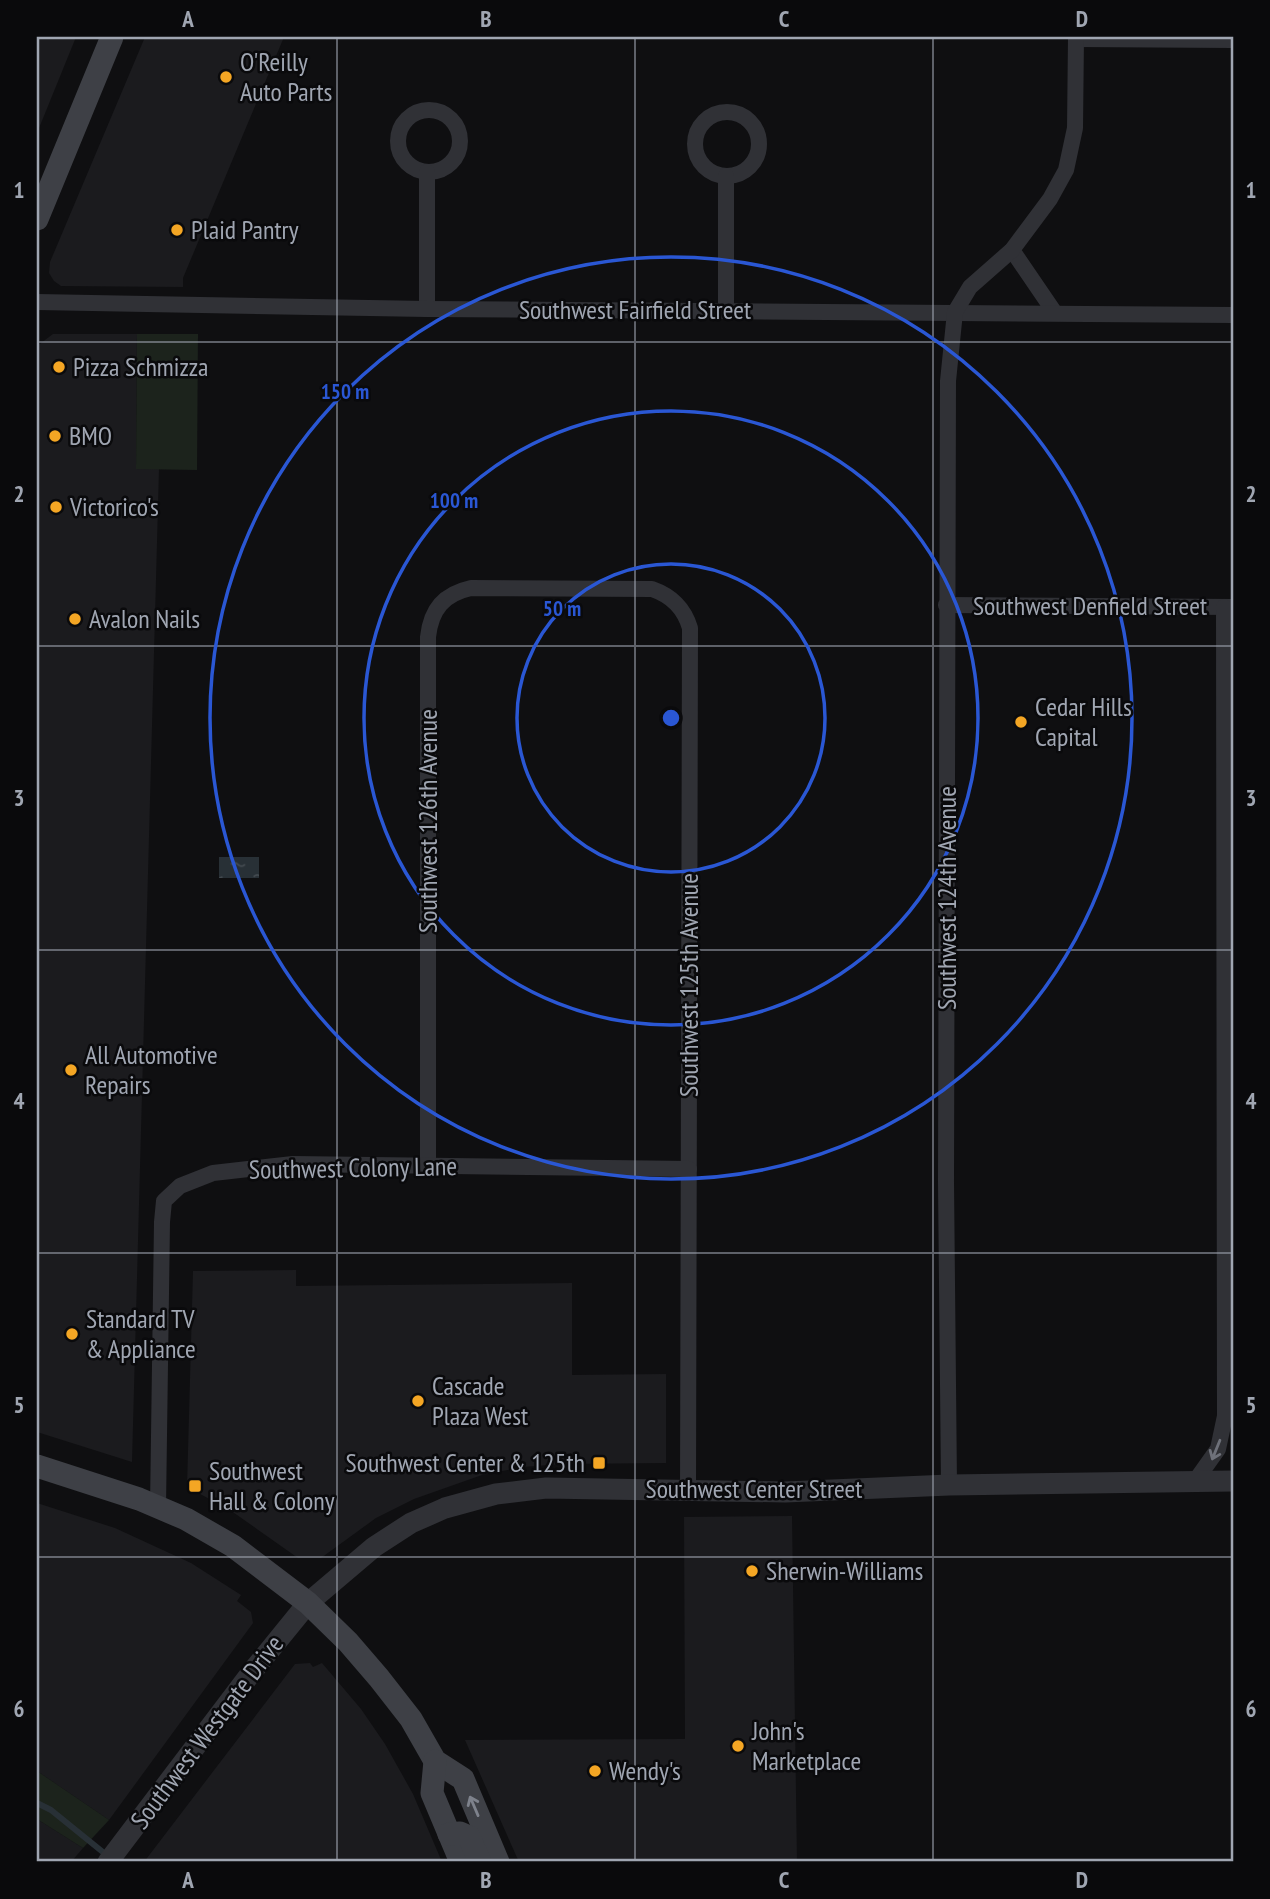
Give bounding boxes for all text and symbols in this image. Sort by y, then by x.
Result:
text: A [181,4,194,33]
text: B [480,4,492,33]
text: C [779,4,790,33]
text: D [1076,4,1088,33]
place label: O'Reilly Auto Parts [240,45,332,108]
marker: O'Reilly Auto Parts [218,69,234,85]
text: 1 [14,175,25,204]
text: 1 [1246,175,1257,204]
place label: Plaid Pantry [191,213,299,246]
marker: Plaid Pantry [169,222,185,238]
street label: Southwest Fairfield Street [519,293,751,326]
place label: Pizza Schmizza [73,350,209,383]
marker: Pizza Schmizza [51,359,67,375]
text: 150 m [321,378,369,405]
place label: BMO [69,419,112,452]
marker: BMO [47,428,63,444]
text: 2 [14,479,25,508]
text: 2 [1246,479,1257,508]
text: 100 m [430,487,478,514]
place label: Victorico's [69,490,159,523]
marker: Victorico's [48,499,64,515]
street label: Southwest Denfield Street [973,589,1207,622]
text: 50 m [543,595,581,622]
place label: Avalon Nails [89,602,200,635]
marker: Avalon Nails [67,611,83,627]
place label: Cedar Hills Capital [1035,690,1132,753]
centre of rings [659,706,683,730]
street label: Southwest 126th Avenue [411,709,444,933]
marker: Cedar Hills Capital [1013,714,1029,730]
text: 3 [14,783,25,812]
text: 3 [1246,783,1257,812]
street label: Southwest 124th Avenue [930,786,963,1010]
street label: Southwest 125th Avenue [672,873,705,1097]
place label: All Automotive Repairs [85,1038,218,1101]
marker: All Automotive Repairs [63,1062,79,1078]
text: 4 [14,1086,25,1115]
text: 4 [1246,1086,1257,1115]
street label: Southwest Colony Lane [249,1149,457,1186]
place label: Standard TV & Appliance [86,1302,196,1365]
marker: Standard TV & Appliance [64,1326,80,1342]
place label: Cascade Plaza West [432,1369,528,1432]
text: 5 [14,1390,25,1419]
text: 5 [1246,1390,1257,1419]
marker: Cascade Plaza West [410,1393,426,1409]
one-way arrow [1208,1439,1221,1461]
place label: Southwest Center & 125th [346,1446,585,1479]
place label: Southwest Hall & Colony [209,1454,335,1517]
marker: Southwest Center & 125th [591,1455,607,1471]
street label: Southwest Center Street [646,1472,863,1505]
marker: Southwest Hall & Colony [187,1478,203,1494]
place label: Sherwin-Williams [766,1554,923,1587]
marker: Sherwin-Williams [744,1563,760,1579]
street label: Southwest Westgate Drive [123,1628,290,1835]
text: 6 [14,1694,25,1723]
text: 6 [1246,1694,1257,1723]
place label: John's Marketplace [751,1714,861,1777]
marker: John's Marketplace [730,1738,746,1754]
place label: Wendy's [609,1754,681,1787]
marker: Wendy's [587,1763,603,1779]
one-way arrow [467,1795,480,1817]
text: A [181,1865,194,1894]
text: B [480,1865,492,1894]
text: C [779,1865,790,1894]
text: D [1076,1865,1088,1894]

